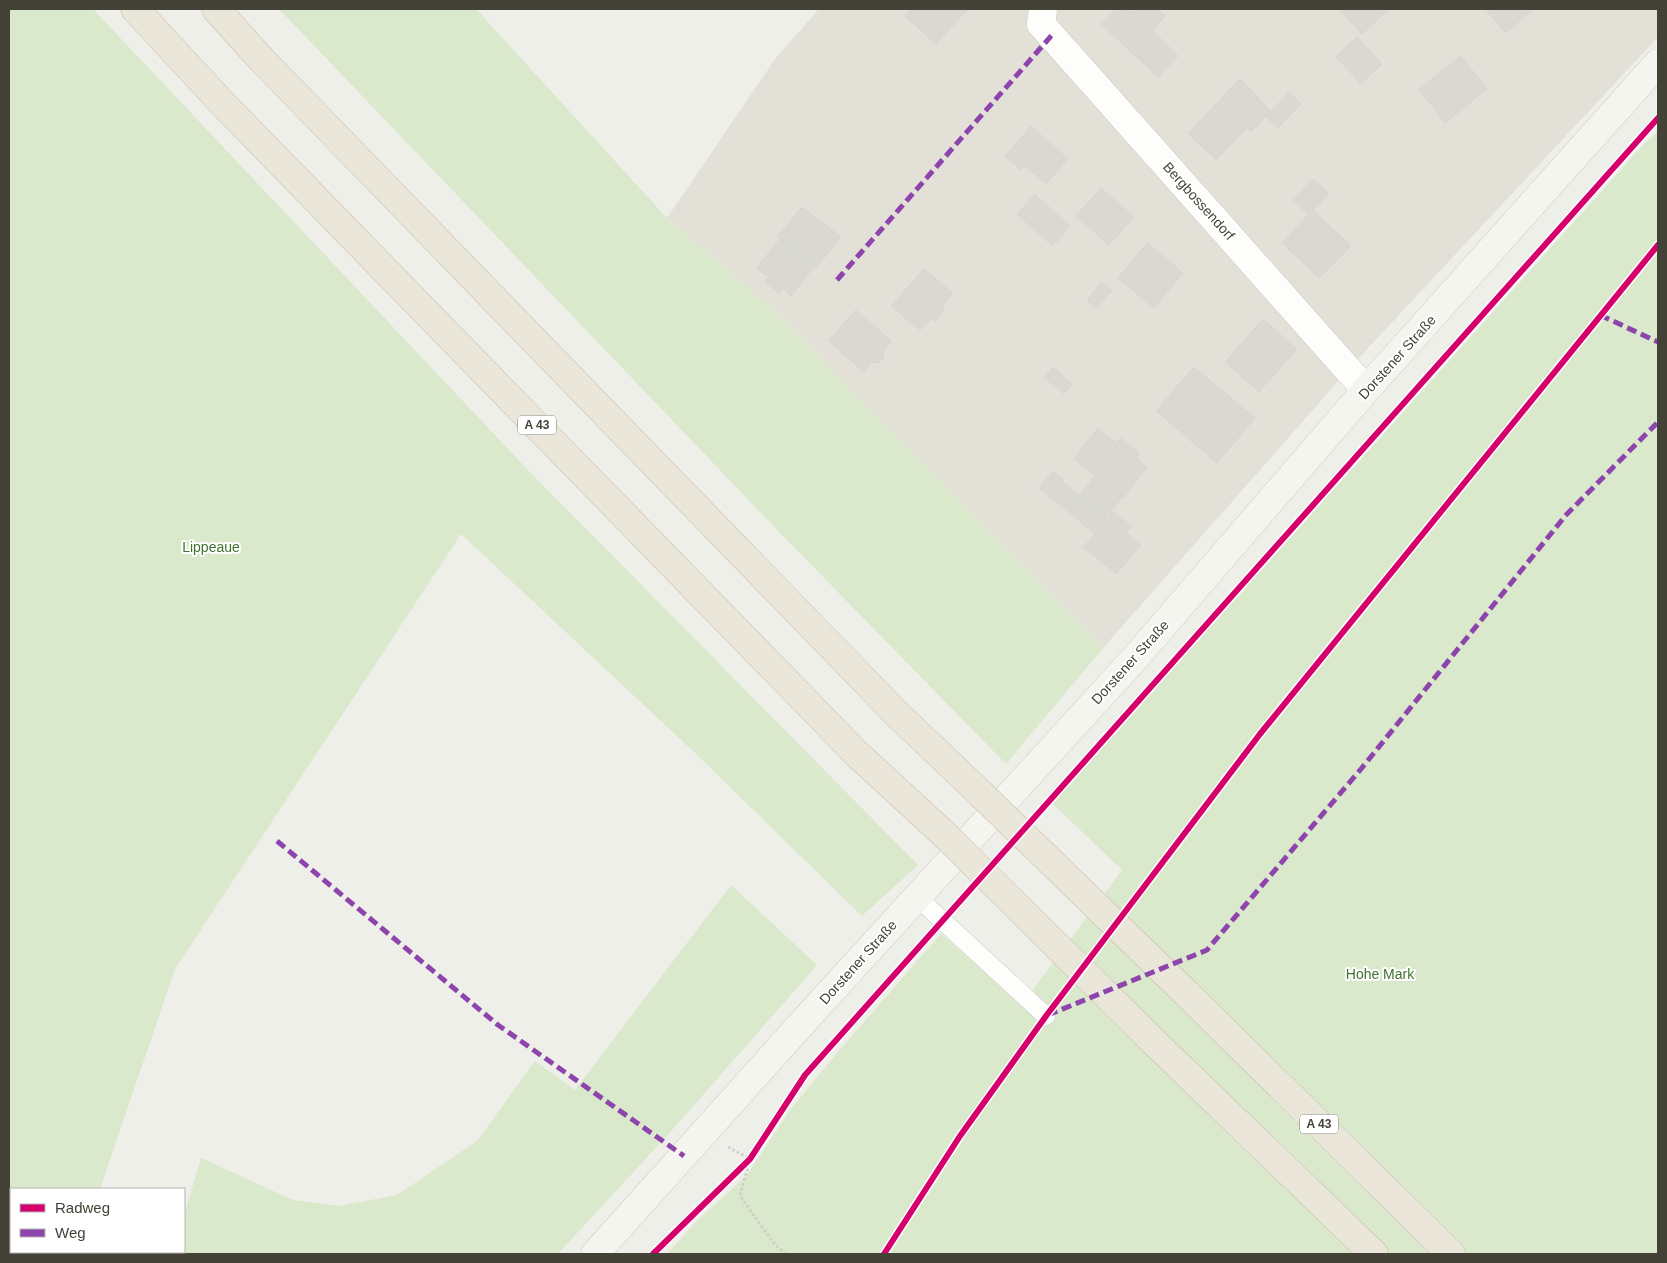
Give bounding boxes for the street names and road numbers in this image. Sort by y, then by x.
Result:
street label: Bergbossendorf [1160,159,1238,243]
street label: Dorstener Straße [1355,312,1439,402]
road number: A 43 [518,416,556,434]
street label: Dorstener Straße [1088,617,1172,707]
street label: Dorstener Straße [816,917,900,1007]
road number: A 43 [1300,1114,1338,1134]

